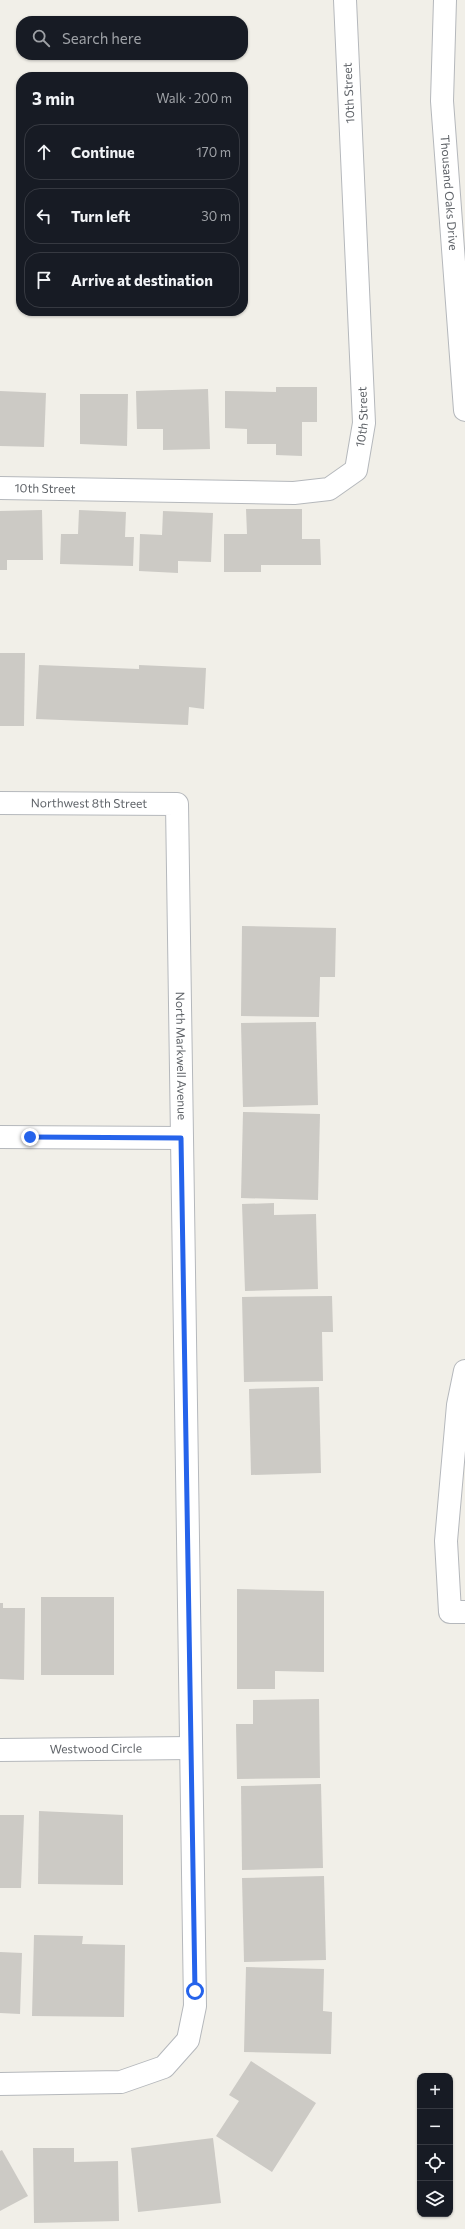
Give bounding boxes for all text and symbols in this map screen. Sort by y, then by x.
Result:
search box [16,16,248,60]
icon: search [30,27,52,49]
text: Search here [62,29,141,47]
street label: 10th Street [339,62,357,124]
text: 3 min [32,88,75,109]
text: Walk · 200 m [156,90,232,106]
street label: Thousand Oaks Drive [439,134,461,251]
icon: ahead [33,141,55,163]
text: Continue [71,143,135,161]
text: 170 m [196,144,231,160]
icon: left [33,205,55,227]
text: Turn left [71,207,130,225]
text: 30 m [201,208,231,224]
icon: arrive [33,269,55,291]
text: Arrive at destination [71,271,213,289]
street label: 10th Street [352,386,370,448]
street label: 10th Street [14,480,76,495]
street label: Northwest 8th Street [31,795,147,810]
street label: North Markwell Avenue [174,992,190,1120]
route end [21,1128,39,1146]
street label: Westwood Circle [50,1741,142,1755]
route start [186,1982,204,2000]
map controls [417,2073,453,2217]
button: + [417,2073,453,2109]
button: − [417,2109,453,2145]
button: locate [417,2145,453,2181]
button: layers [417,2181,453,2217]

